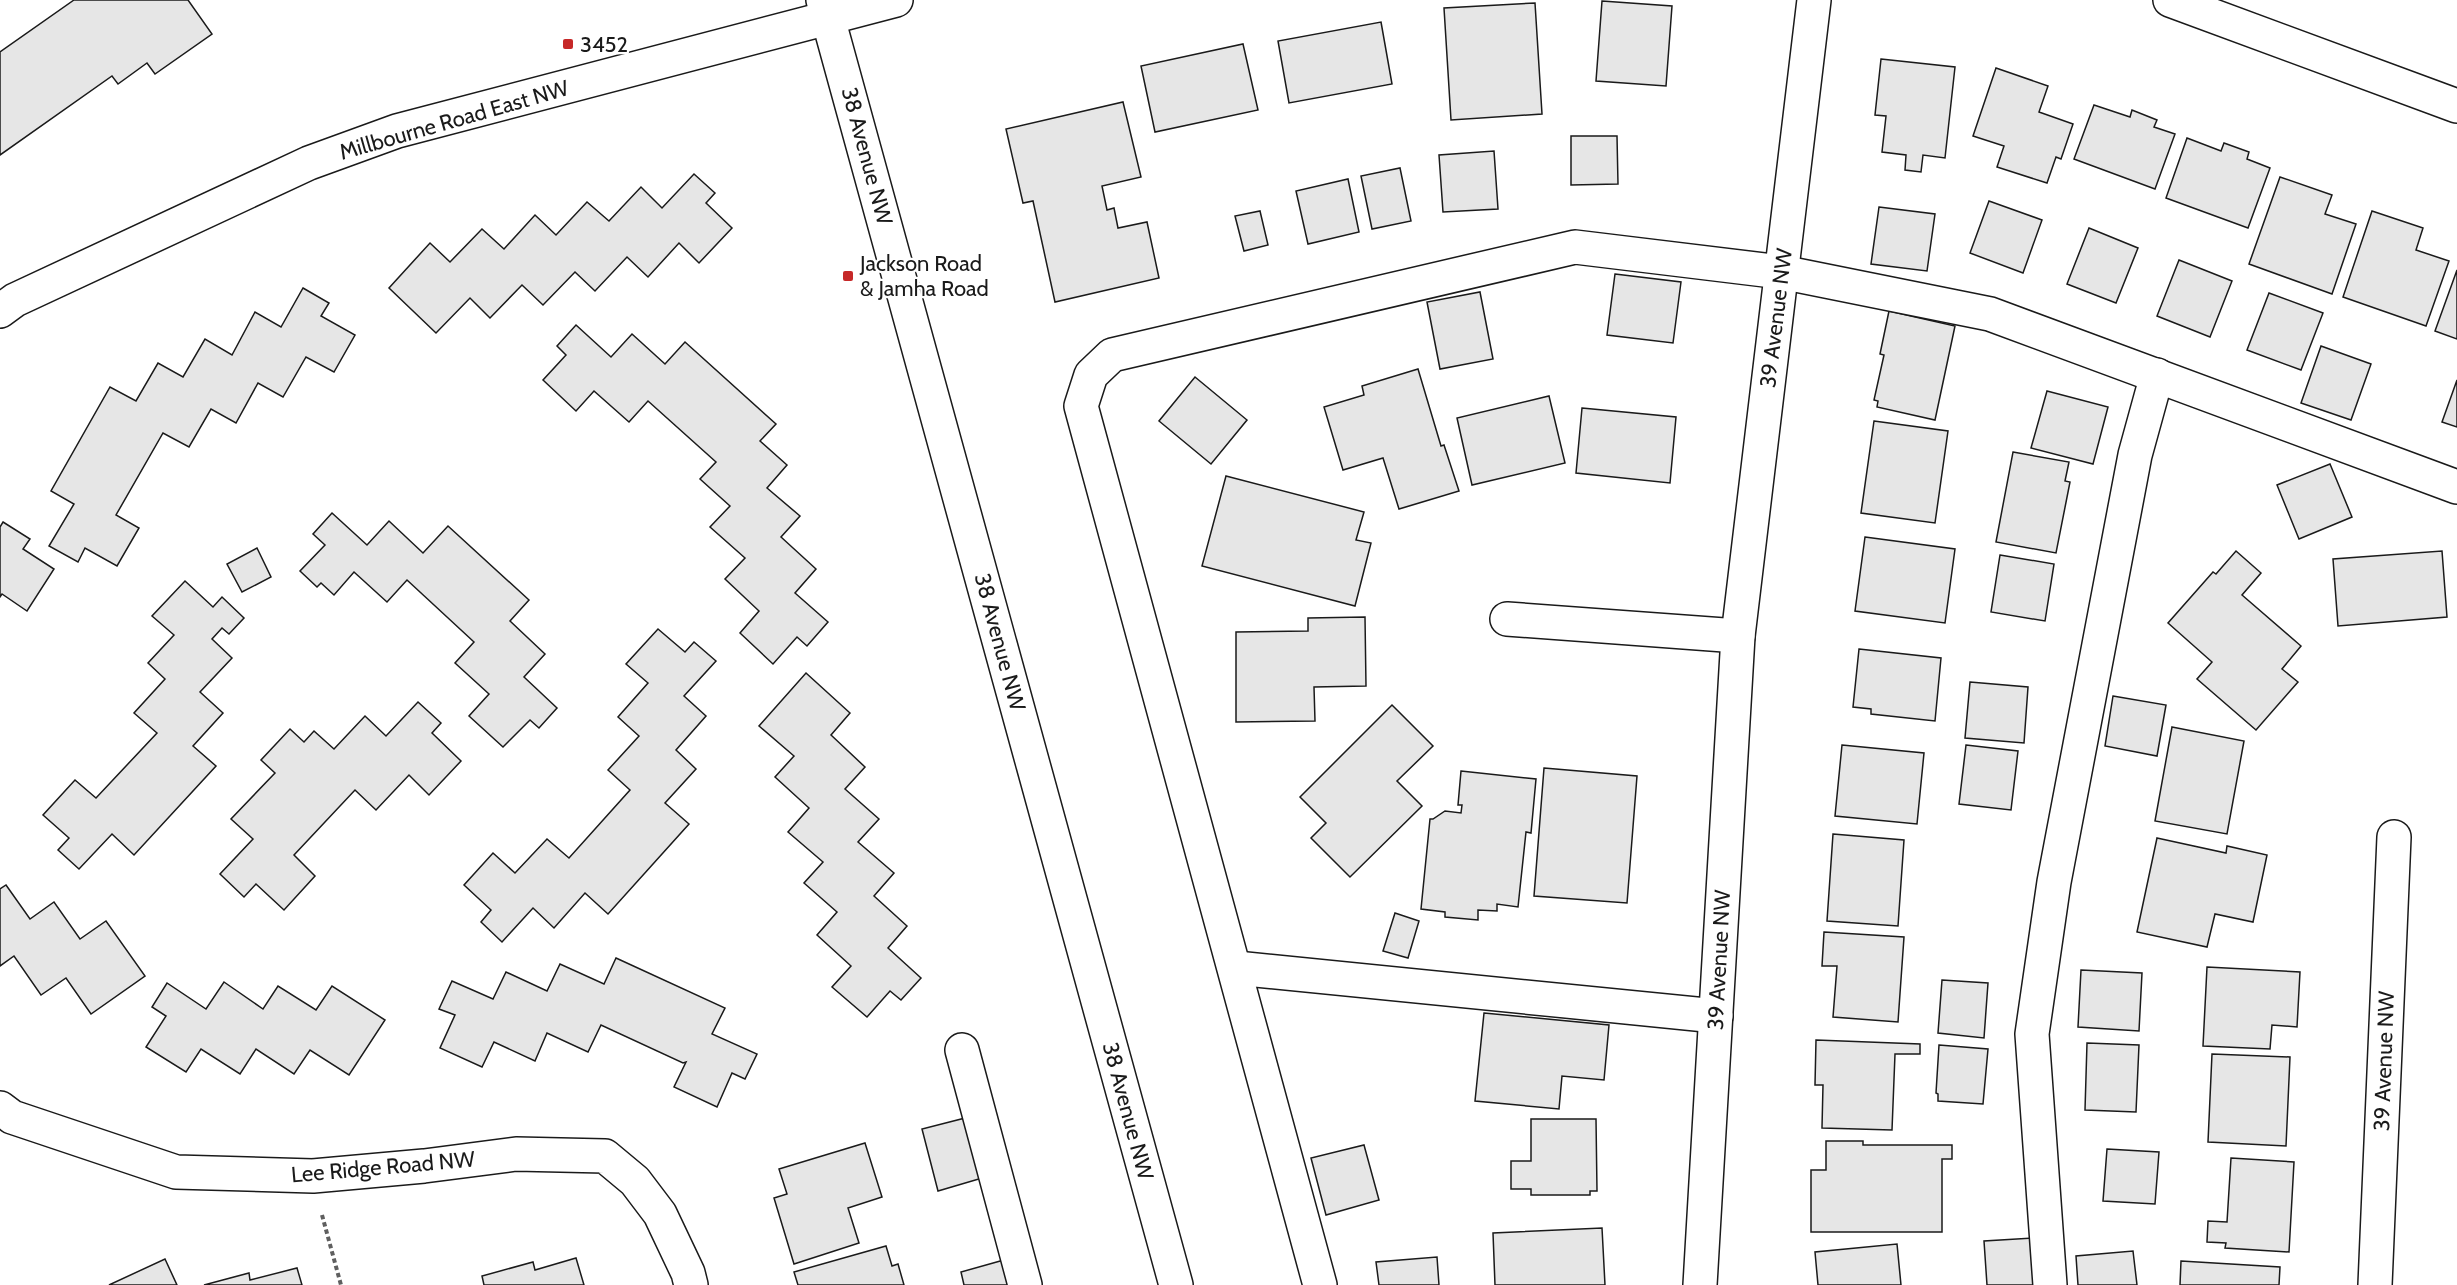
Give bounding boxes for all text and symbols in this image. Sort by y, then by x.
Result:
place label: 3452 [580,31,628,58]
marker: 3452 [561,37,575,51]
street label: Millbourne Road East NW [336,74,572,166]
street label: 38 Avenue NW [836,84,898,228]
street label: 39 Avenue NW [1754,247,1798,389]
place label: Jackson Road & Jamha Road [859,250,989,302]
marker: Jackson Road & Jamha Road [841,269,855,283]
street label: 38 Avenue NW [969,570,1031,714]
street label: 39 Avenue NW [1702,889,1736,1031]
street label: 39 Avenue NW [2368,990,2400,1132]
street label: 38 Avenue NW [1097,1039,1159,1183]
street label: Lee Ridge Road NW [290,1145,476,1188]

